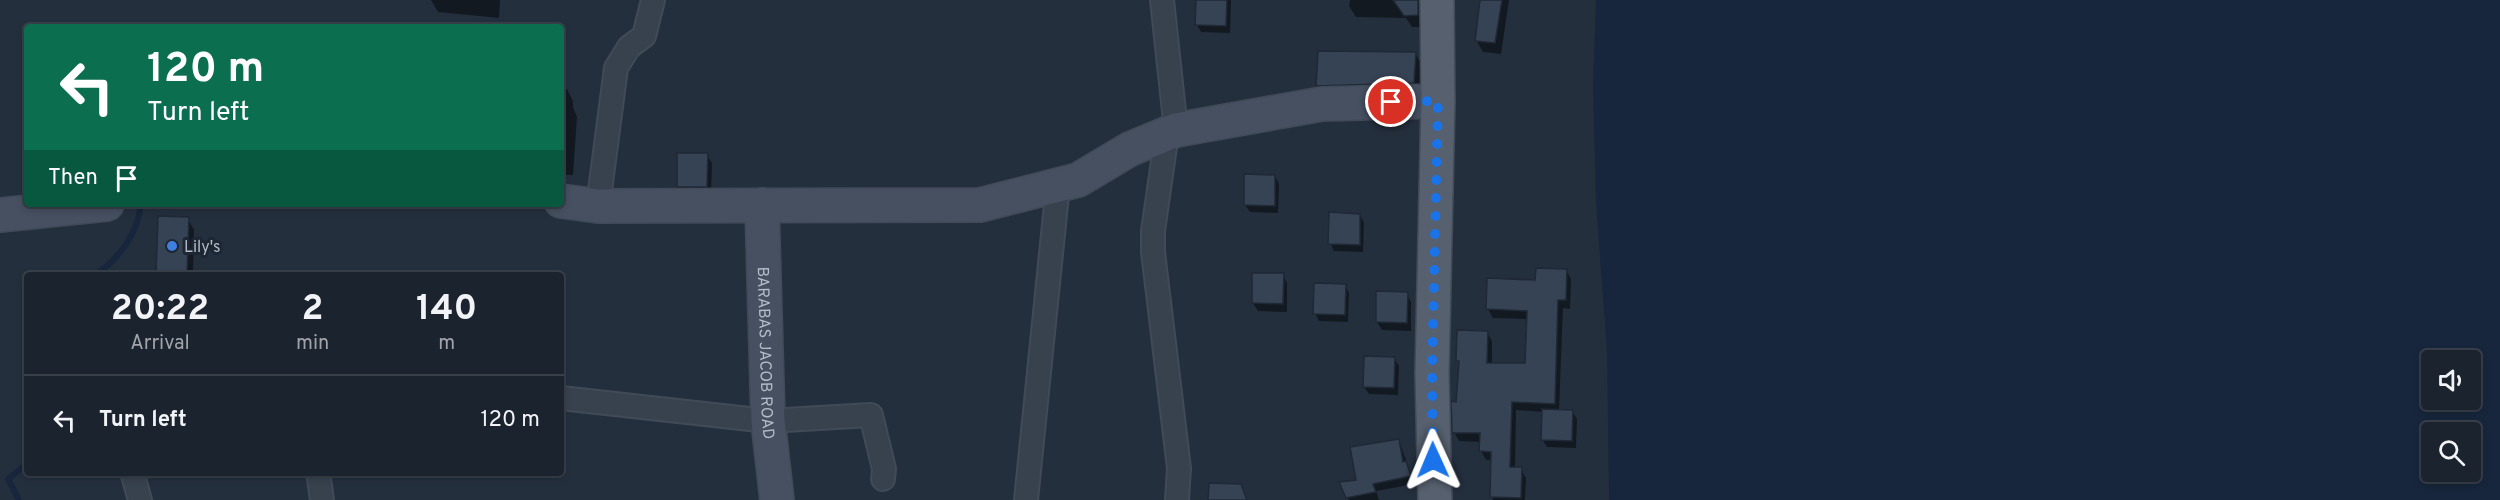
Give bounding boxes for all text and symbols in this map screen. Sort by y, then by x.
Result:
text: 120 m [147,44,264,97]
icon: left [48,48,126,126]
pin [1365,76,1416,127]
icon: arrive [1374,85,1407,118]
text: Turn left [147,96,249,130]
icon: arrive [110,162,143,195]
text: Then [48,165,98,192]
place label: Lily's [184,238,221,258]
marker: Lily's [165,239,179,253]
street label: BARABAS JACOB ROAD [752,266,778,440]
text: 20:22 [111,287,209,333]
text: 2 [302,287,324,333]
text: 140 [416,287,477,333]
text: Arrival [130,331,190,357]
text: min [296,331,329,357]
text: m [438,331,455,357]
map controls [2421,350,2481,482]
button: sound [2421,350,2481,410]
icon: left [48,404,81,437]
text: Turn left [99,407,187,434]
text: 120 m [480,407,540,434]
button: search [2421,422,2481,482]
position arrow [1401,428,1465,492]

